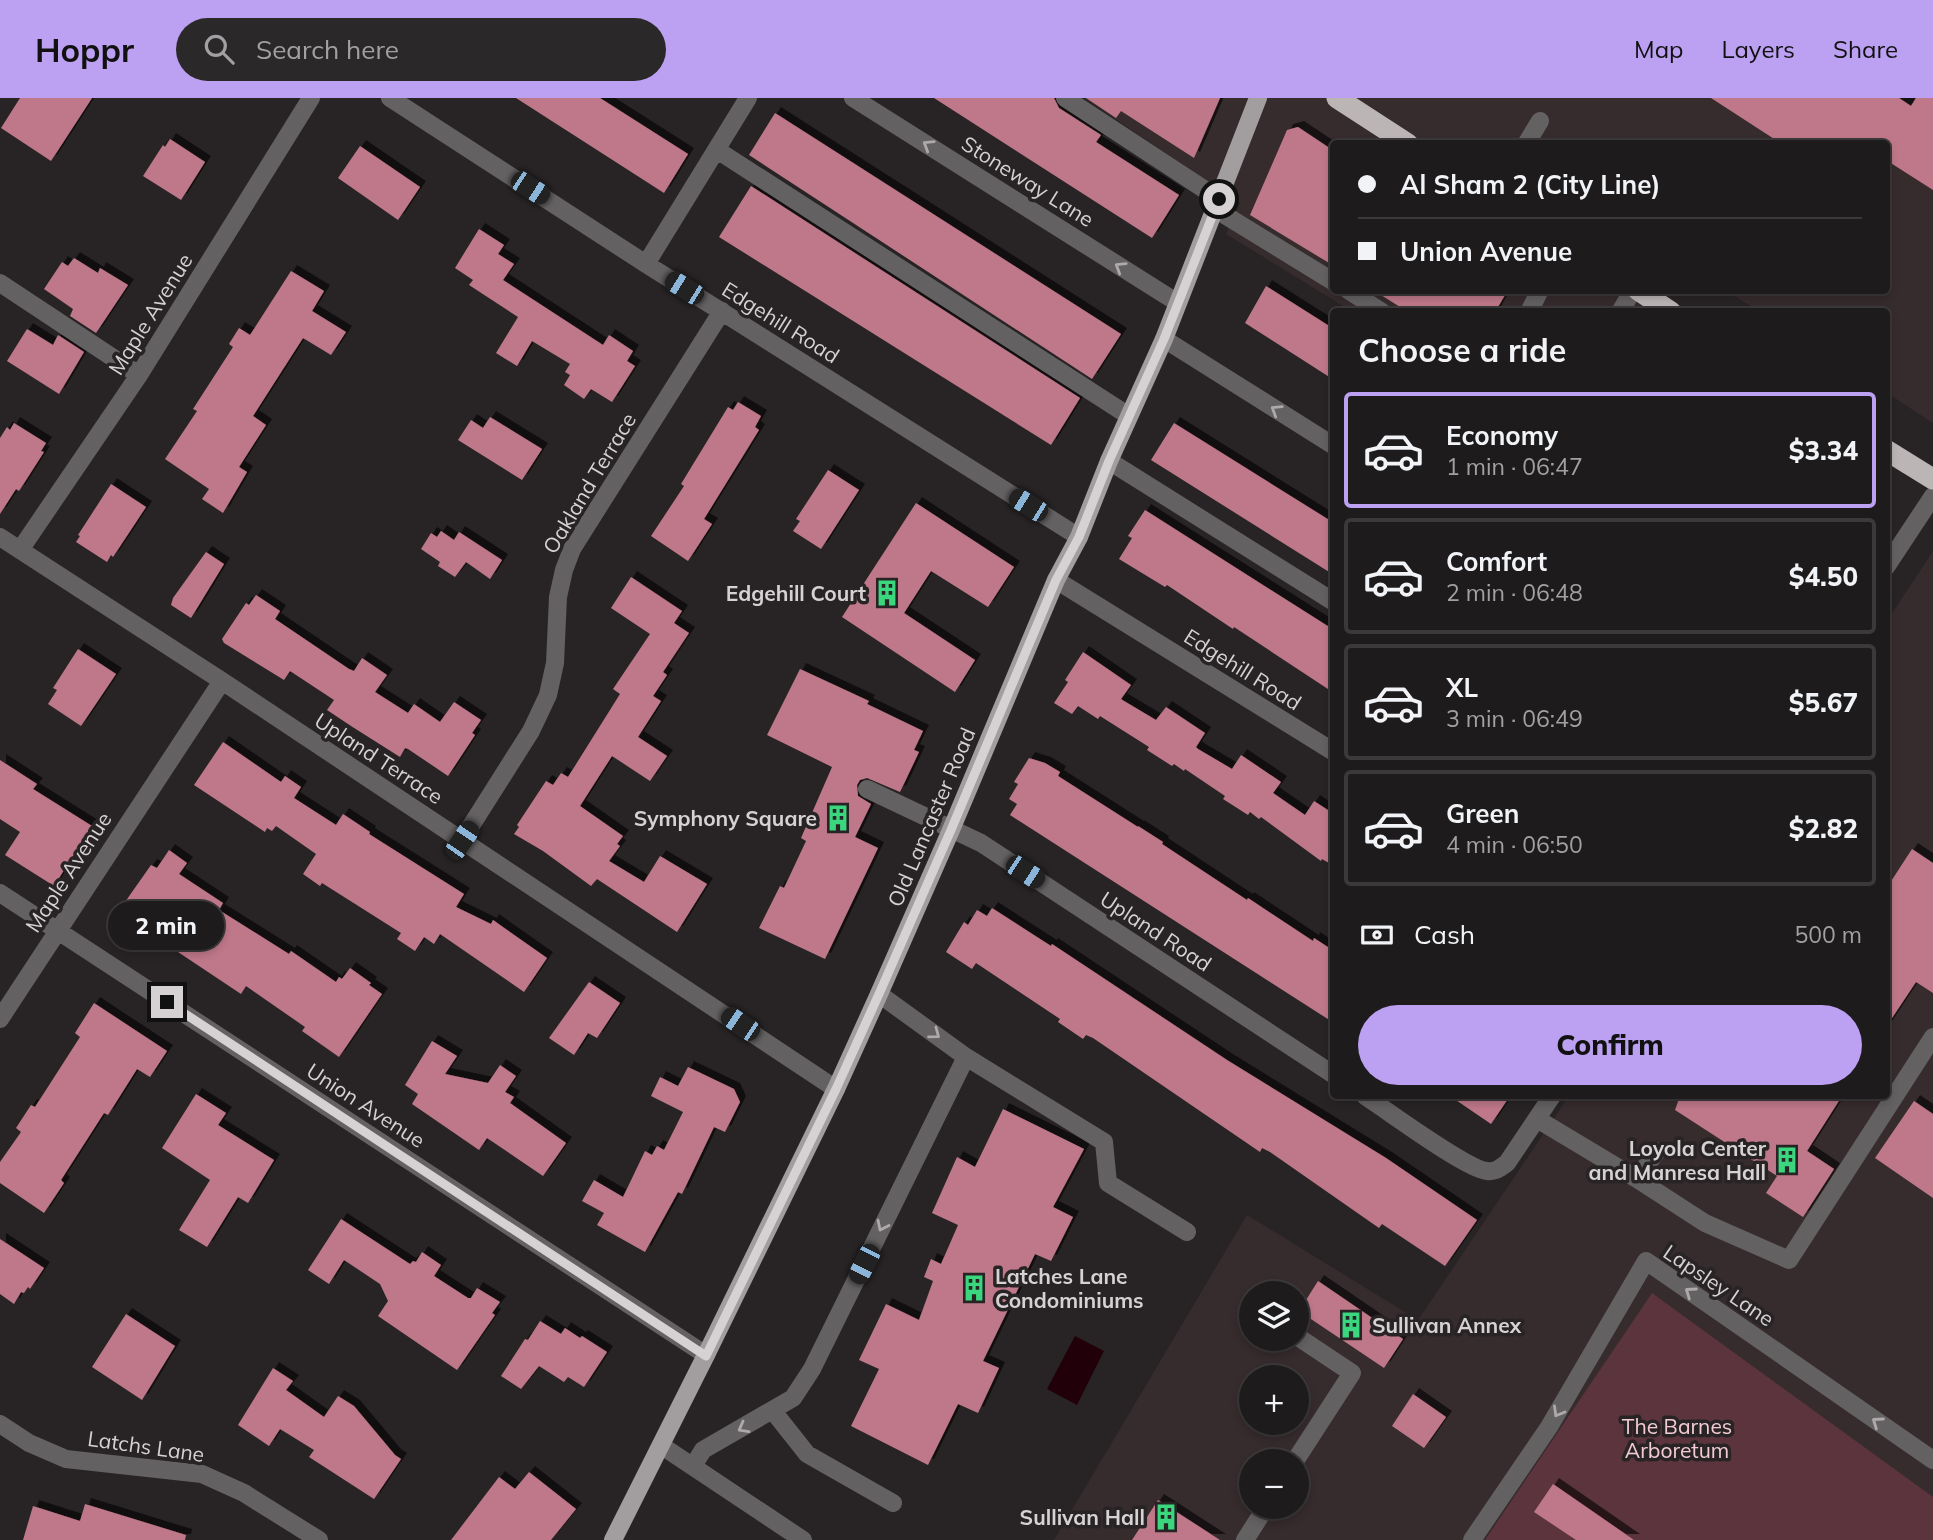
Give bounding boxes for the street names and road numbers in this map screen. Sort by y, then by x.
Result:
street label: Stoneway Lane [957,130,1099,232]
street label: Maple Avenue [102,248,198,380]
street label: Edgehill Road [718,276,844,368]
street label: Oakland Terrace [537,408,641,558]
street label: Edgehill Road [1180,623,1306,715]
street label: Upland Terrace [310,707,448,809]
street label: Old Lancaster Road [881,723,981,911]
street label: Maple Avenue [19,807,117,937]
street label: Upland Road [1095,885,1217,977]
street label: Union Avenue [302,1057,430,1153]
street label: Lapsley Lane [1659,1238,1779,1332]
street label: Latchs Lane [86,1425,206,1467]

